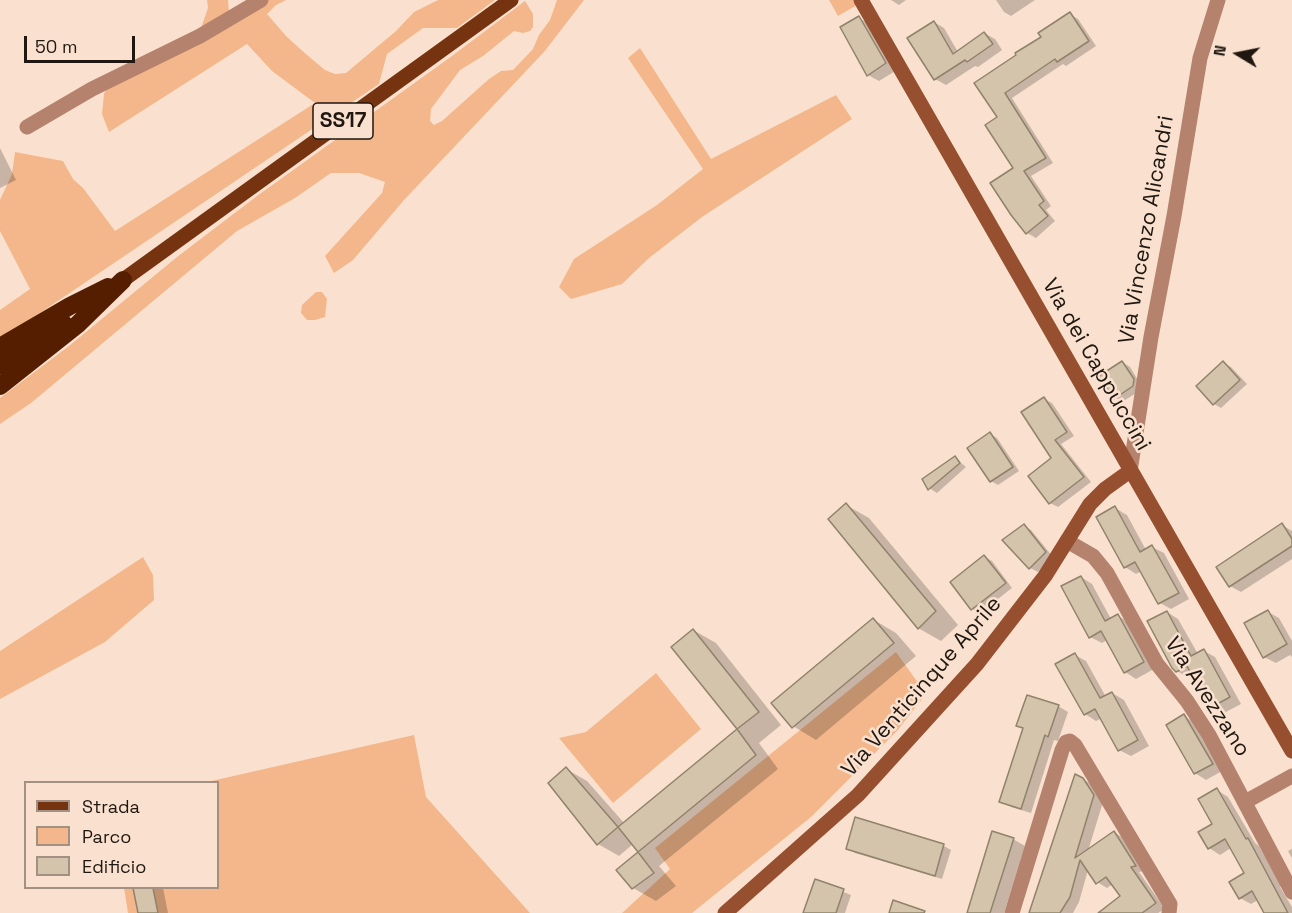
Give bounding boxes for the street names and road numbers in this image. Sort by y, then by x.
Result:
road number: SS17 [313,103,373,139]
street label: Via Vincenzo Alicandri [1114,114,1180,346]
street label: Via dei Cappuccini [1036,274,1156,456]
street label: Via Venticinque Aprile [836,591,1008,783]
street label: Via Avezzano [1159,632,1255,762]

